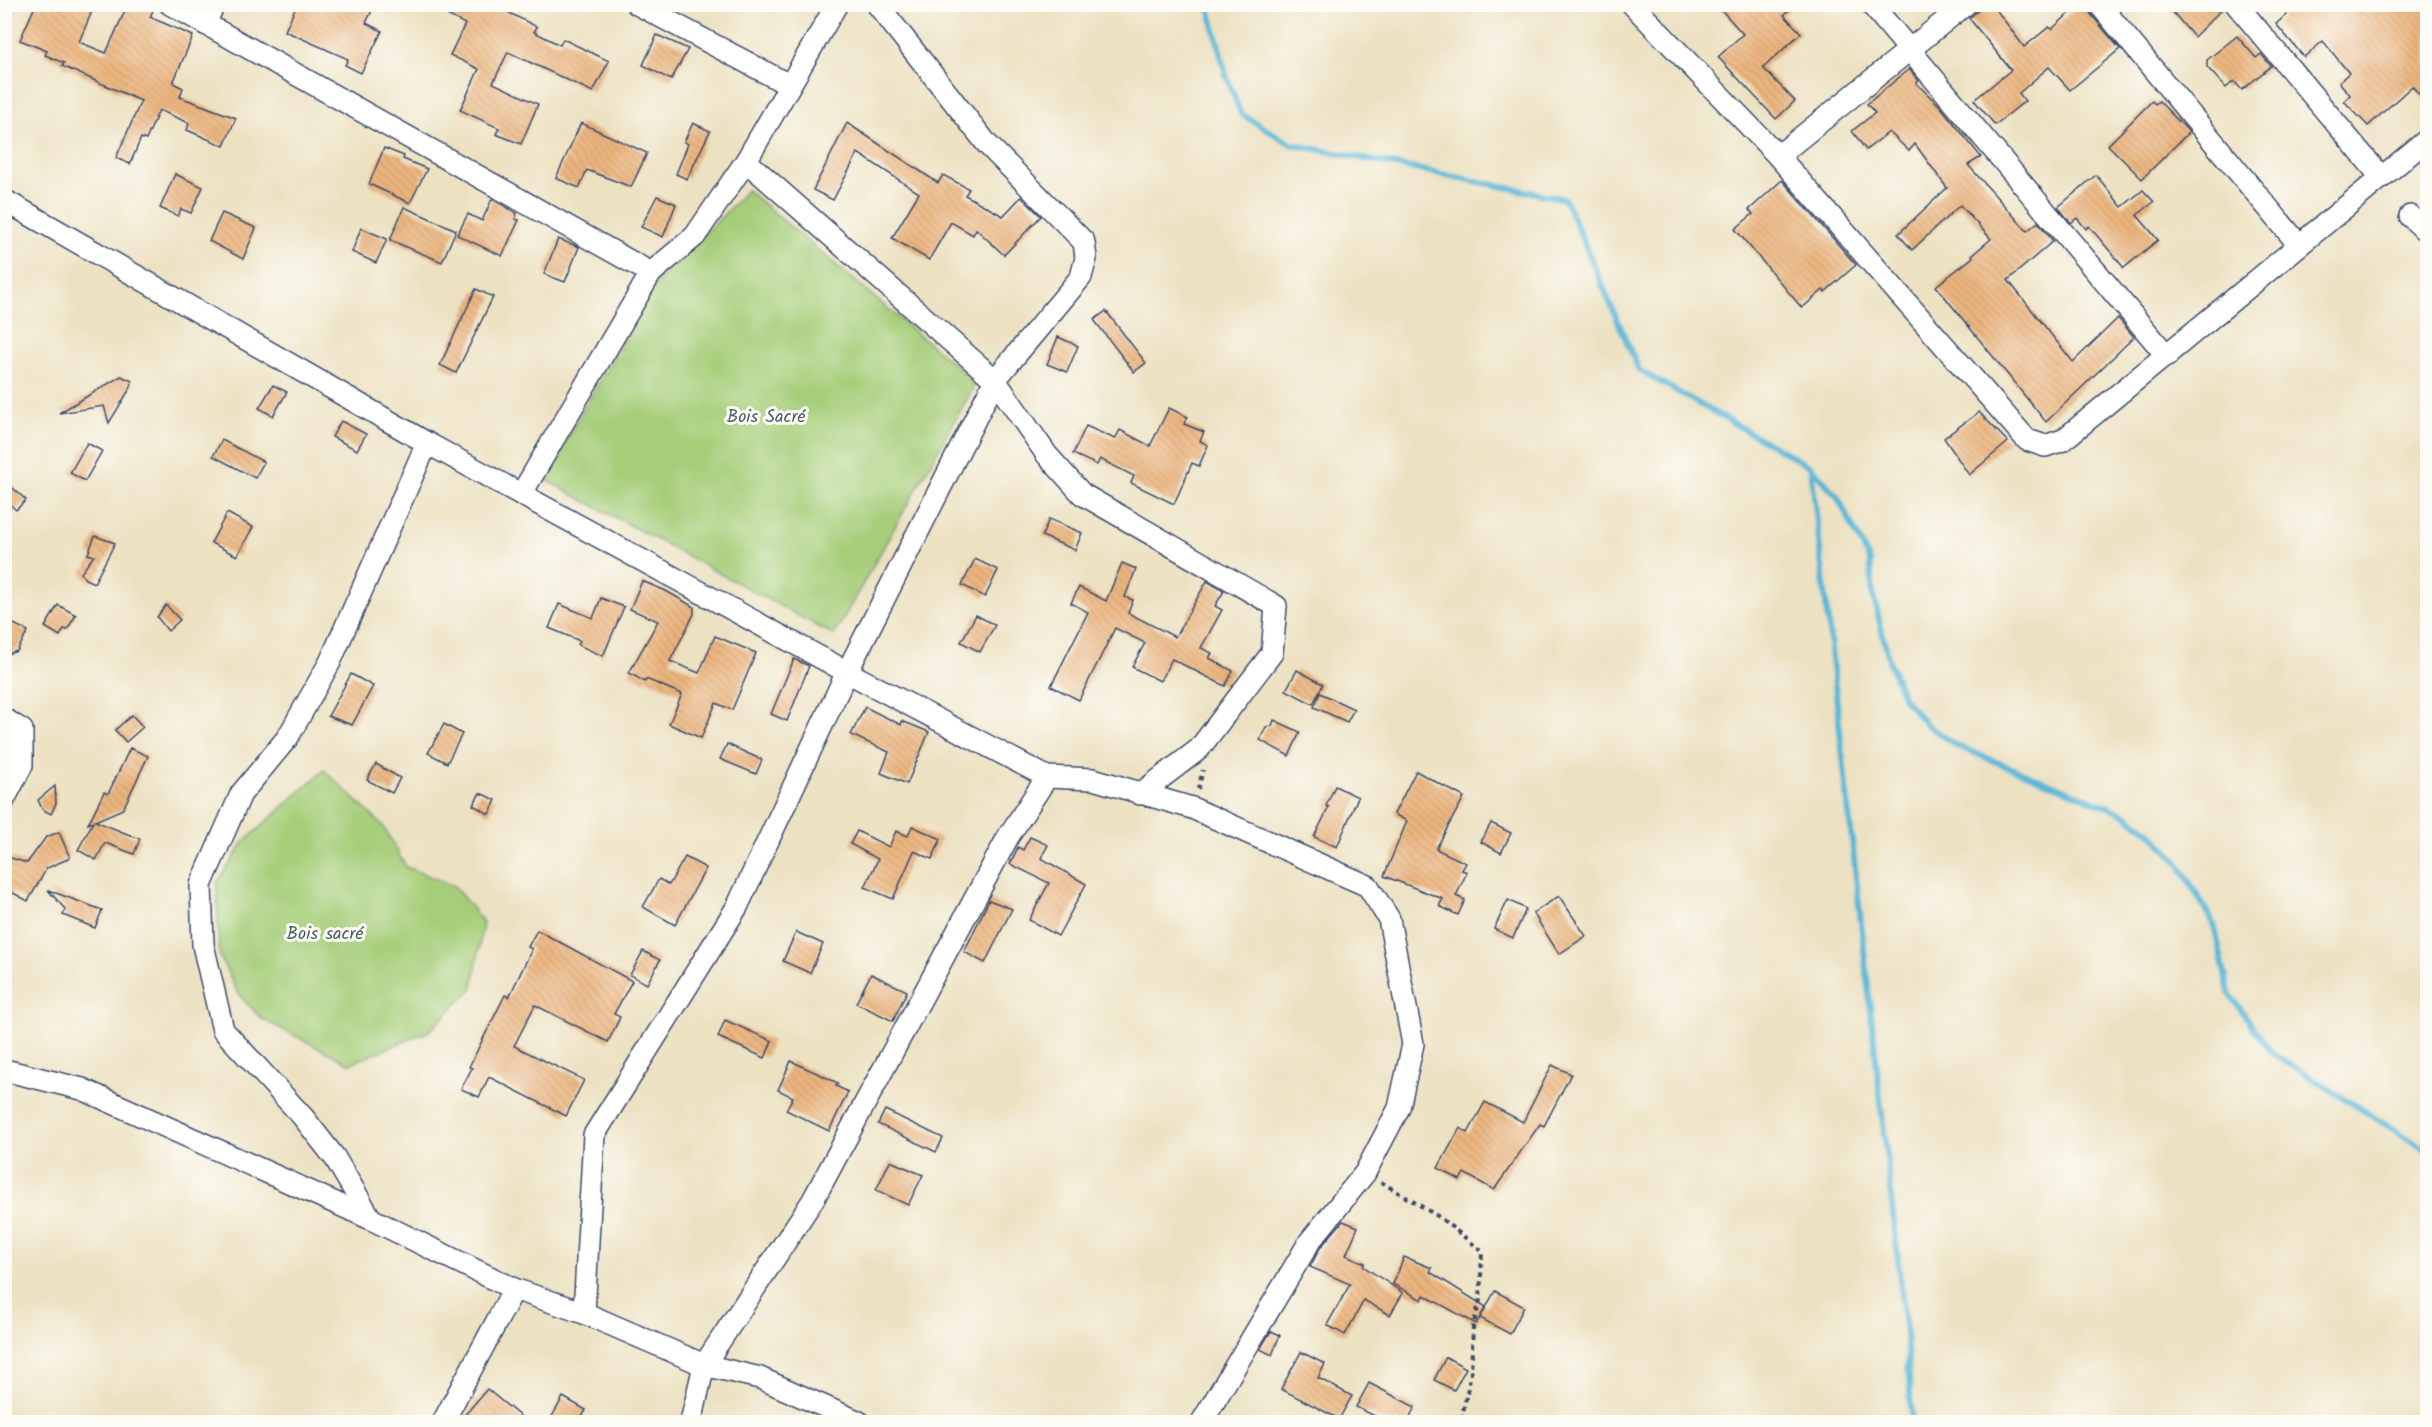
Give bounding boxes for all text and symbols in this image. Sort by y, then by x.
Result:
park label: Bois Sacré [727,403,806,432]
park label: Bois sacré [287,920,364,949]

